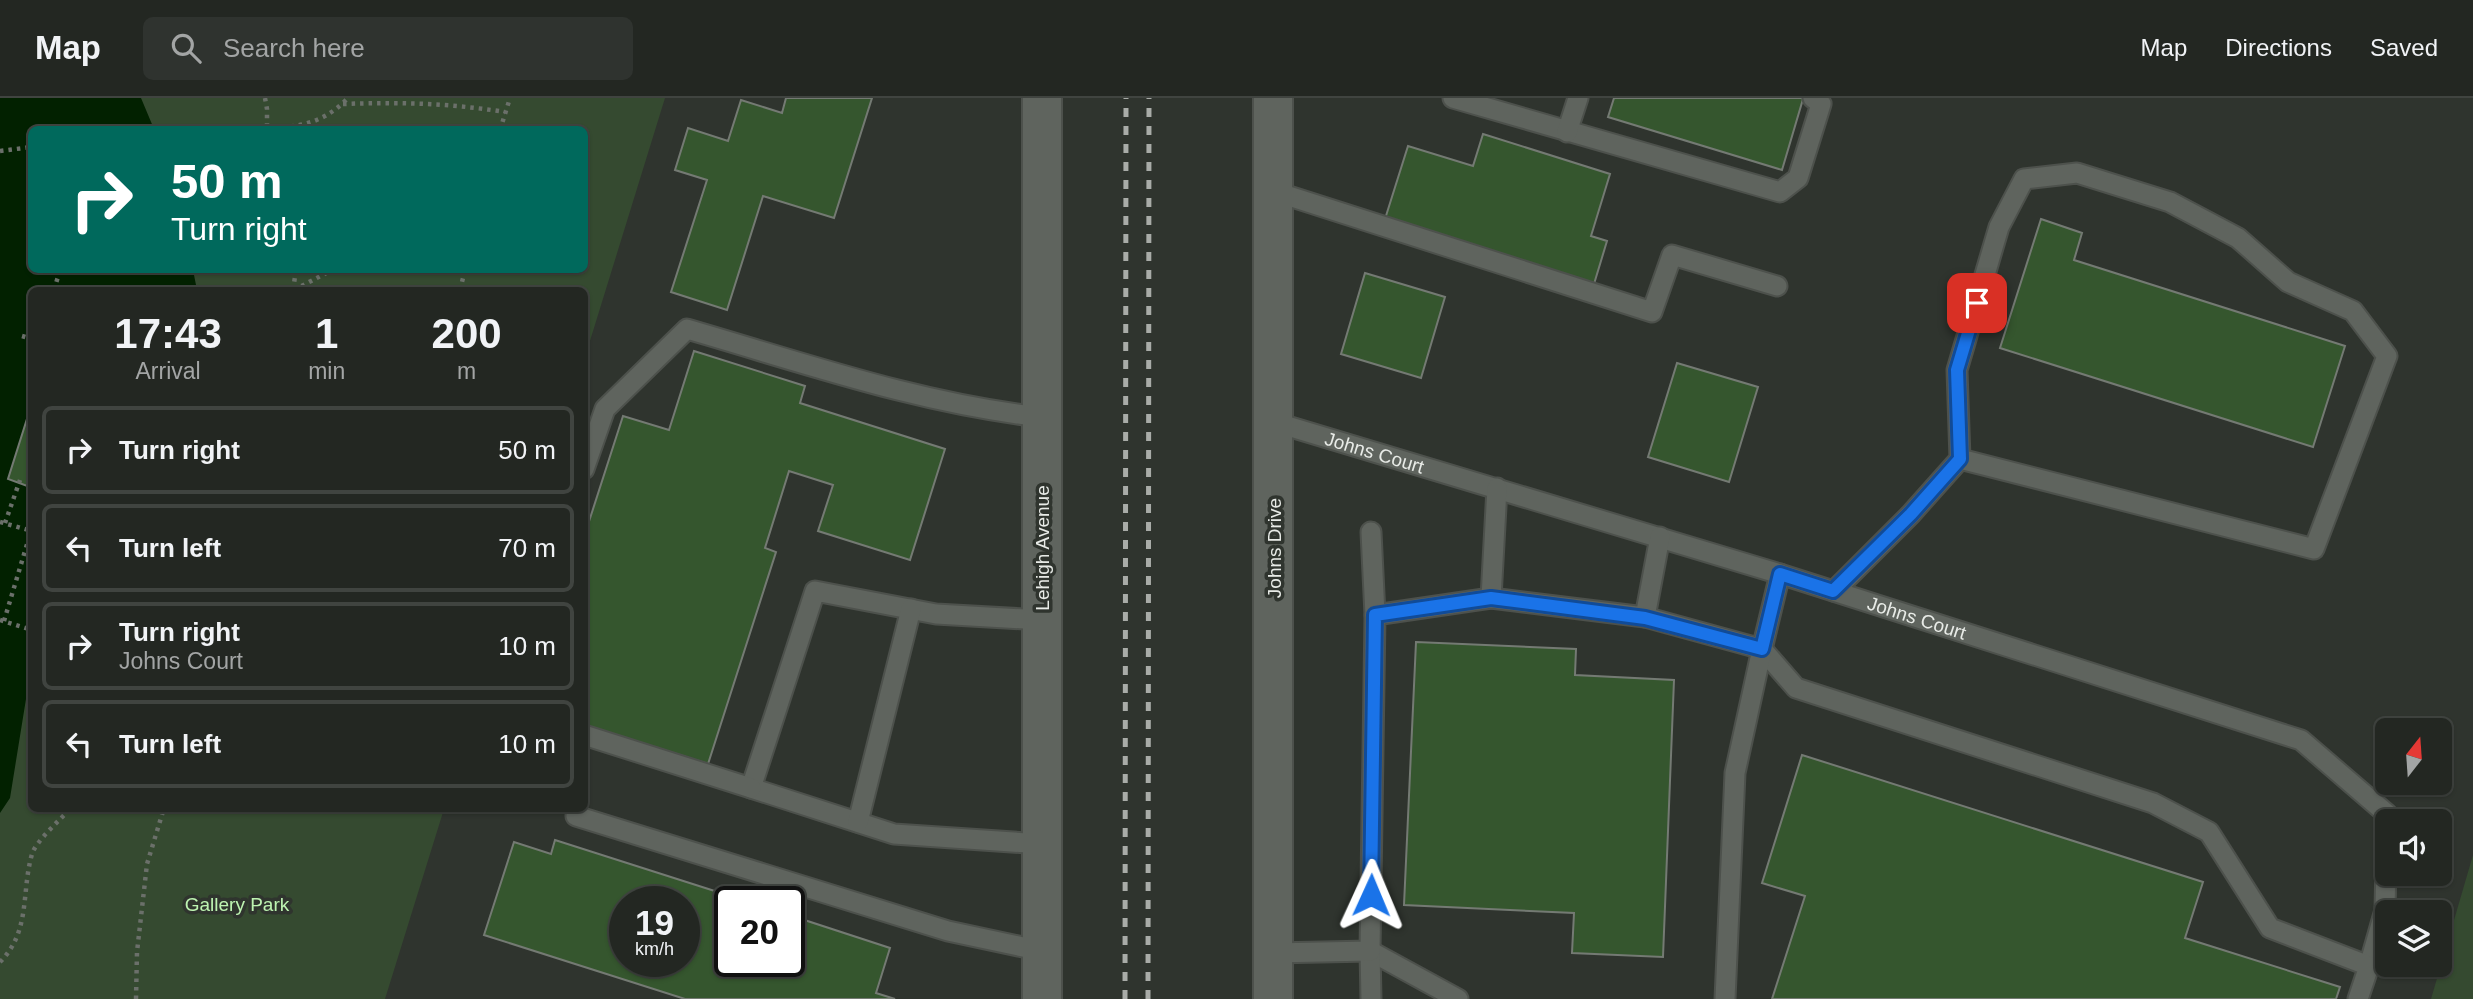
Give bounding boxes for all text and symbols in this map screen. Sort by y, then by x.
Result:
search box [143,17,633,80]
text: Map [35,29,101,66]
icon: search [167,29,205,67]
text: Search here [223,33,365,63]
text: Map [2141,34,2187,61]
text: Directions [2225,34,2332,61]
text: Saved [2370,34,2438,61]
icon: right [56,154,147,245]
text: 50 m [171,154,283,208]
text: Turn right [171,211,307,247]
pin [1947,273,2007,333]
icon: arrive [1958,284,1996,322]
text: 17:43 [114,310,222,357]
text: 1 [315,310,338,357]
text: 200 [432,310,502,357]
text: Arrival [135,358,201,384]
text: min [308,358,345,384]
text: m [457,358,476,384]
street label: Johns Court [1322,428,1427,478]
icon: right [60,431,98,469]
text: Turn right [119,435,240,465]
text: 50 m [498,435,556,465]
street label: Lehigh Avenue [1032,485,1053,611]
street label: Johns Drive [1264,498,1285,598]
icon: left [60,529,98,567]
text: Turn left [119,533,221,563]
text: 70 m [498,533,556,563]
street label: Johns Court [1865,593,1969,644]
text: Turn right [119,617,240,647]
icon: right [60,627,98,665]
text: 10 m [498,631,556,661]
text: Johns Court [119,648,243,674]
north arrow [2375,718,2452,794]
map controls [2375,718,2452,977]
icon: left [60,725,98,763]
text: Turn left [119,729,221,759]
text: 10 m [498,729,556,759]
button: sound [2375,809,2452,886]
position arrow [1334,858,1408,932]
speed limit sign: 20 [714,886,805,977]
park label: Gallery Park [185,894,290,915]
button: layers [2375,900,2452,977]
text: 19 [635,903,674,942]
text: km/h [635,939,674,959]

